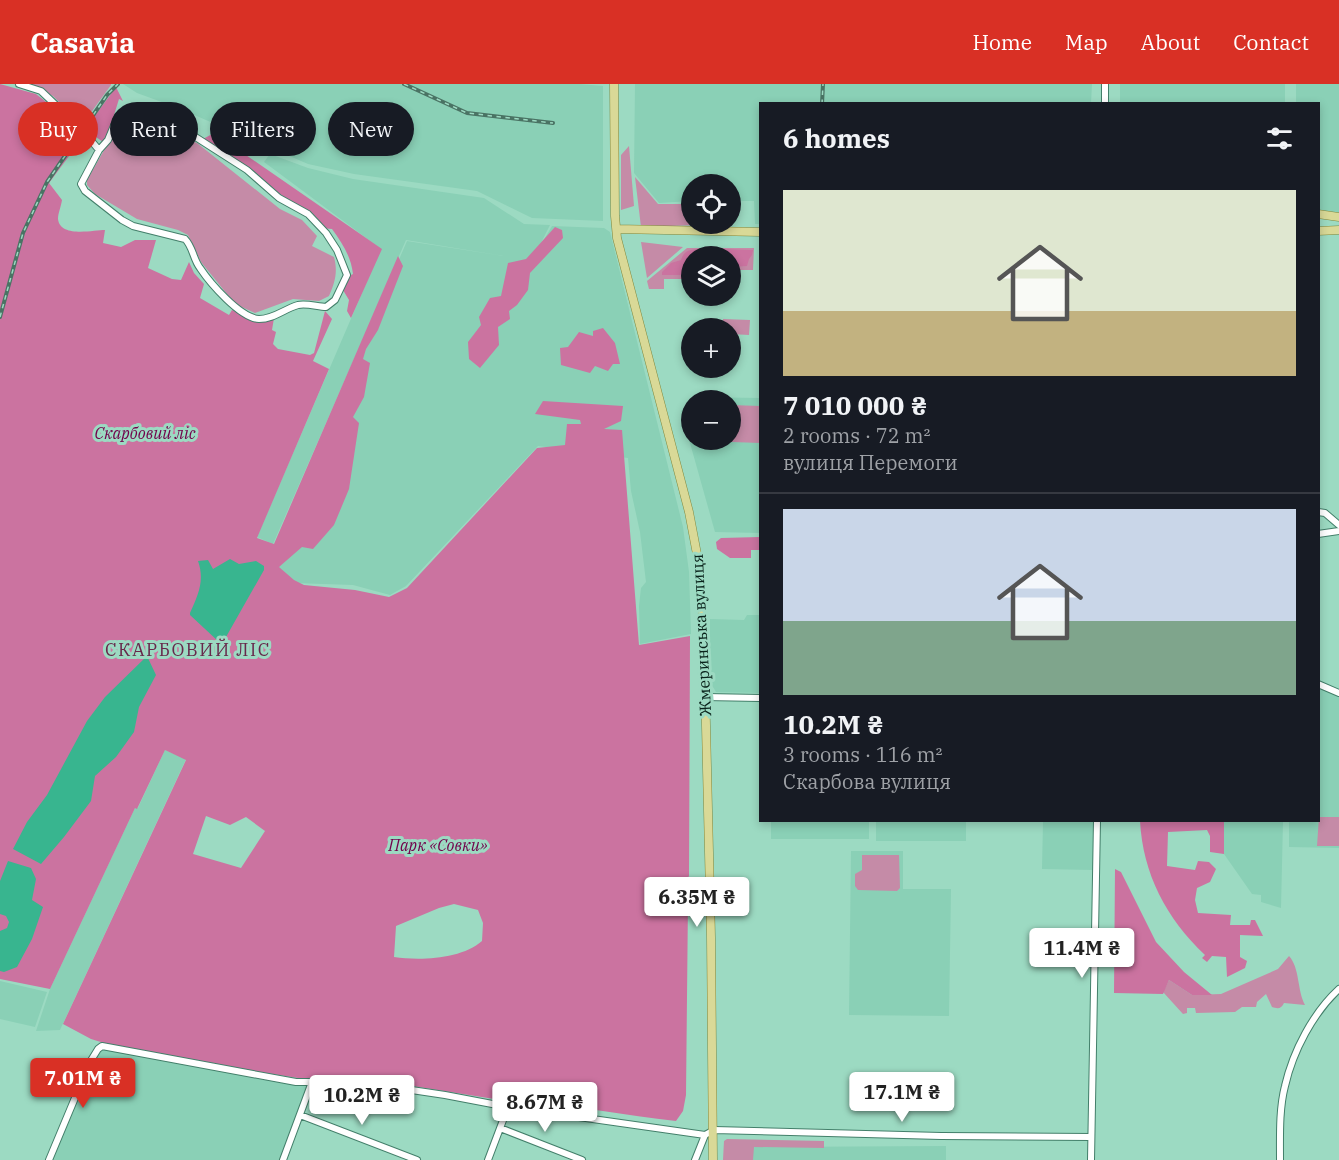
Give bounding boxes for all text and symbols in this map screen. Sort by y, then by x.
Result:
text: Casavia [30,24,135,61]
text: Home [972,28,1032,56]
text: Map [1065,28,1108,56]
text: About [1141,28,1200,56]
text: Contact [1233,28,1309,56]
chip: Buy [18,102,98,156]
chip: Rent [110,102,198,156]
chip: Filters [210,102,316,156]
chip: New [328,102,414,156]
text: 6 homes [783,121,890,155]
icon: filters [1263,122,1296,155]
map controls [681,174,741,450]
button: locate [681,174,741,234]
icon: home [986,229,1094,337]
button: layers [681,246,741,306]
button: + [681,318,741,378]
text: 7 010 000 ₴ [783,388,927,422]
button: − [681,390,741,450]
text: 2 rooms · 72 m² [783,422,930,449]
park label: Скарбовий ліс [94,423,196,443]
text: вулиця Перемоги [783,449,958,476]
icon: home [986,548,1094,656]
street label: Жмеринська вулиця [687,553,715,717]
district label: СКАРБОВИЙ ЛІС [105,638,271,661]
text: 10.2M ₴ [783,707,884,741]
text: 3 rooms · 116 m² [783,741,942,768]
text: Скарбова вулиця [783,768,951,795]
park label: Парк «Совки» [387,835,488,855]
pin: 6.35M ₴ [642,877,752,928]
text: 6.35M ₴ [658,883,736,910]
pin: 11.4M ₴ [1027,928,1137,979]
text: 11.4M ₴ [1043,934,1121,961]
pin: 7.01M ₴ [28,1058,138,1109]
text: 7.01M ₴ [44,1064,122,1091]
pin: 17.1M ₴ [847,1072,957,1123]
pin: 10.2M ₴ [307,1075,417,1126]
text: 17.1M ₴ [863,1078,941,1105]
text: 10.2M ₴ [323,1081,401,1108]
pin: 8.67M ₴ [490,1082,600,1133]
text: 8.67M ₴ [506,1088,584,1115]

